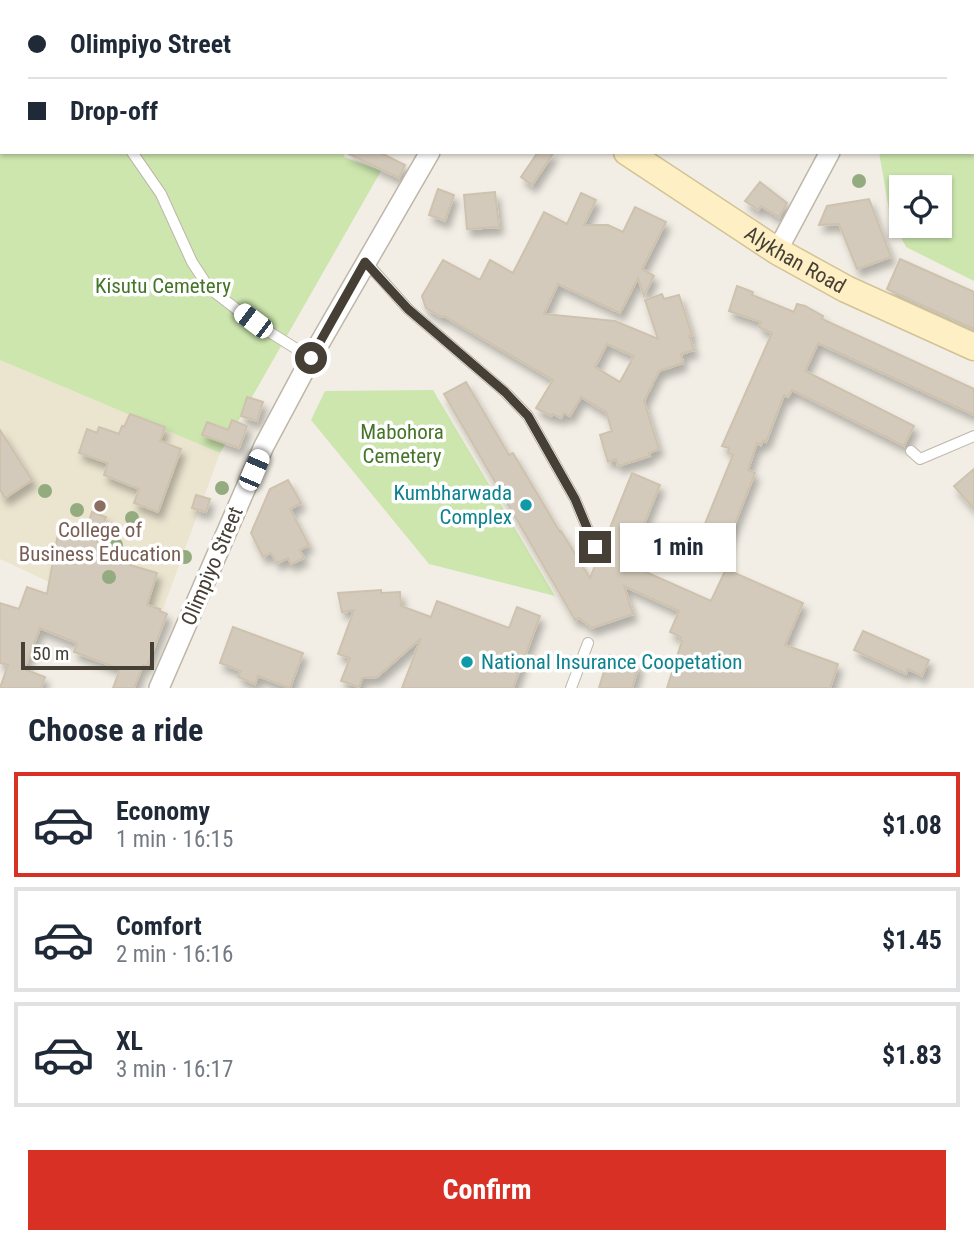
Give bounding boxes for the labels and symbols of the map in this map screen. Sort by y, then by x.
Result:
street label: Alykhan Road [740,221,850,298]
park label: Kisutu Cemetery [95,274,231,298]
car [230,300,277,342]
route start [295,342,327,374]
park label: Mabohora Cemetery [360,420,444,468]
car [237,447,272,493]
place label: Kumbharwada Complex [394,481,512,529]
marker: Kumbharwada Complex [518,497,534,513]
marker: College of Business Education [92,498,108,514]
street label: Olimpiyo Street [176,503,248,629]
place label: College of Business Education [19,518,181,566]
callout: 1 min [620,522,735,572]
route end [579,531,611,563]
scale bar [21,638,154,670]
place label: National Insurance Coopetation [481,650,742,674]
marker: National Insurance Coopetation [459,654,475,670]

